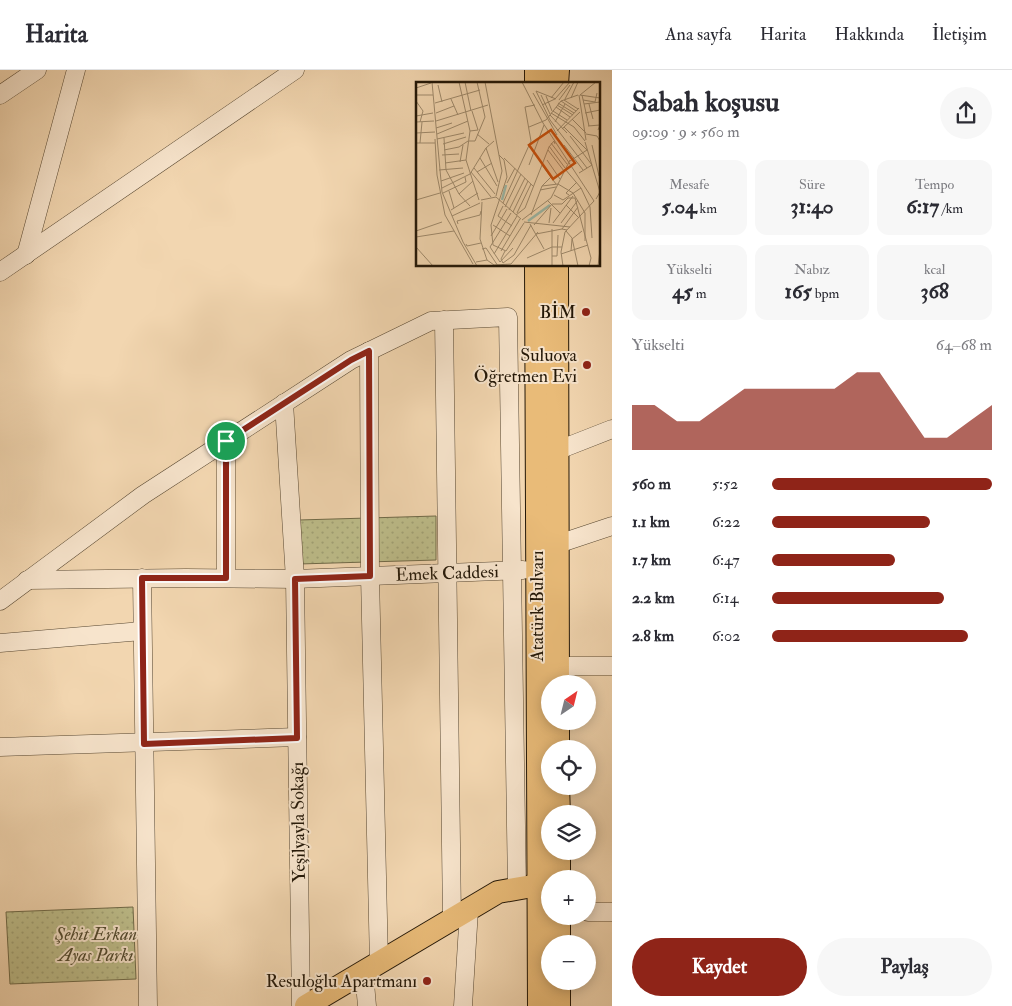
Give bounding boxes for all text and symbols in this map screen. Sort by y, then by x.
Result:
text: Harita [25,19,88,50]
text: Ana sayfa [665,23,732,46]
text: Harita [760,23,807,46]
text: Hakkında [835,23,904,46]
text: İletişim [932,23,987,46]
inset map [416,82,600,266]
text: Sabah koşusu [632,85,779,120]
button: share [940,87,992,139]
text: 09:09 · 9 × 560 m [632,122,740,142]
text: Mesafe [669,176,709,193]
text: Süre [799,176,825,193]
text: Tempo [915,176,954,193]
text: 5.04 [662,193,697,220]
text: 31:40 [791,193,833,220]
text: 6:17 [906,193,939,220]
text: km [697,200,717,217]
text: /km [939,200,963,217]
text: Yükselti [666,261,712,278]
text: Nabız [794,261,830,278]
text: kcal [924,261,945,278]
text: 45 [672,278,693,305]
text: 165 [785,278,812,305]
text: 368 [920,278,949,305]
text: m [693,285,707,302]
text: bpm [812,285,839,302]
place label: BİM [540,301,576,324]
marker: BİM [580,306,592,318]
text: Yükselti [632,335,684,355]
text: 64–68 m [936,335,992,355]
place label: Suluova Öğretmen Evi [474,344,578,388]
marker: Suluova Öğretmen Evi [581,359,593,371]
pin [205,420,247,462]
icon: arrive [212,427,240,455]
text: 560 m [632,474,671,494]
text: 5:52 [712,474,738,494]
text: 1.1 km [632,512,670,532]
text: 6:22 [712,512,740,532]
street label: Atatürk Bulvarı [526,550,549,663]
text: 1.7 km [632,550,671,570]
text: 6:47 [712,550,740,570]
street label: Emek Caddesi [395,560,499,587]
text: 2.2 km [632,588,675,608]
text: 6:14 [712,588,738,608]
text: 2.8 km [632,626,674,646]
text: 6:02 [712,626,740,646]
north arrow [541,675,596,730]
map controls [541,675,596,990]
button: locate [541,740,596,795]
street label: Yeşilyayla Sokağı [286,761,311,882]
button: layers [541,805,596,860]
button: + [541,870,596,925]
park label: Şehit Erkan Ayas Parkı [54,923,137,967]
button: − [541,935,596,990]
button: Kaydet [632,938,807,996]
button: Paylaş [817,938,992,996]
place label: Resuloğlu Apartmanı [266,970,417,993]
marker: Resuloğlu Apartmanı [421,975,433,987]

